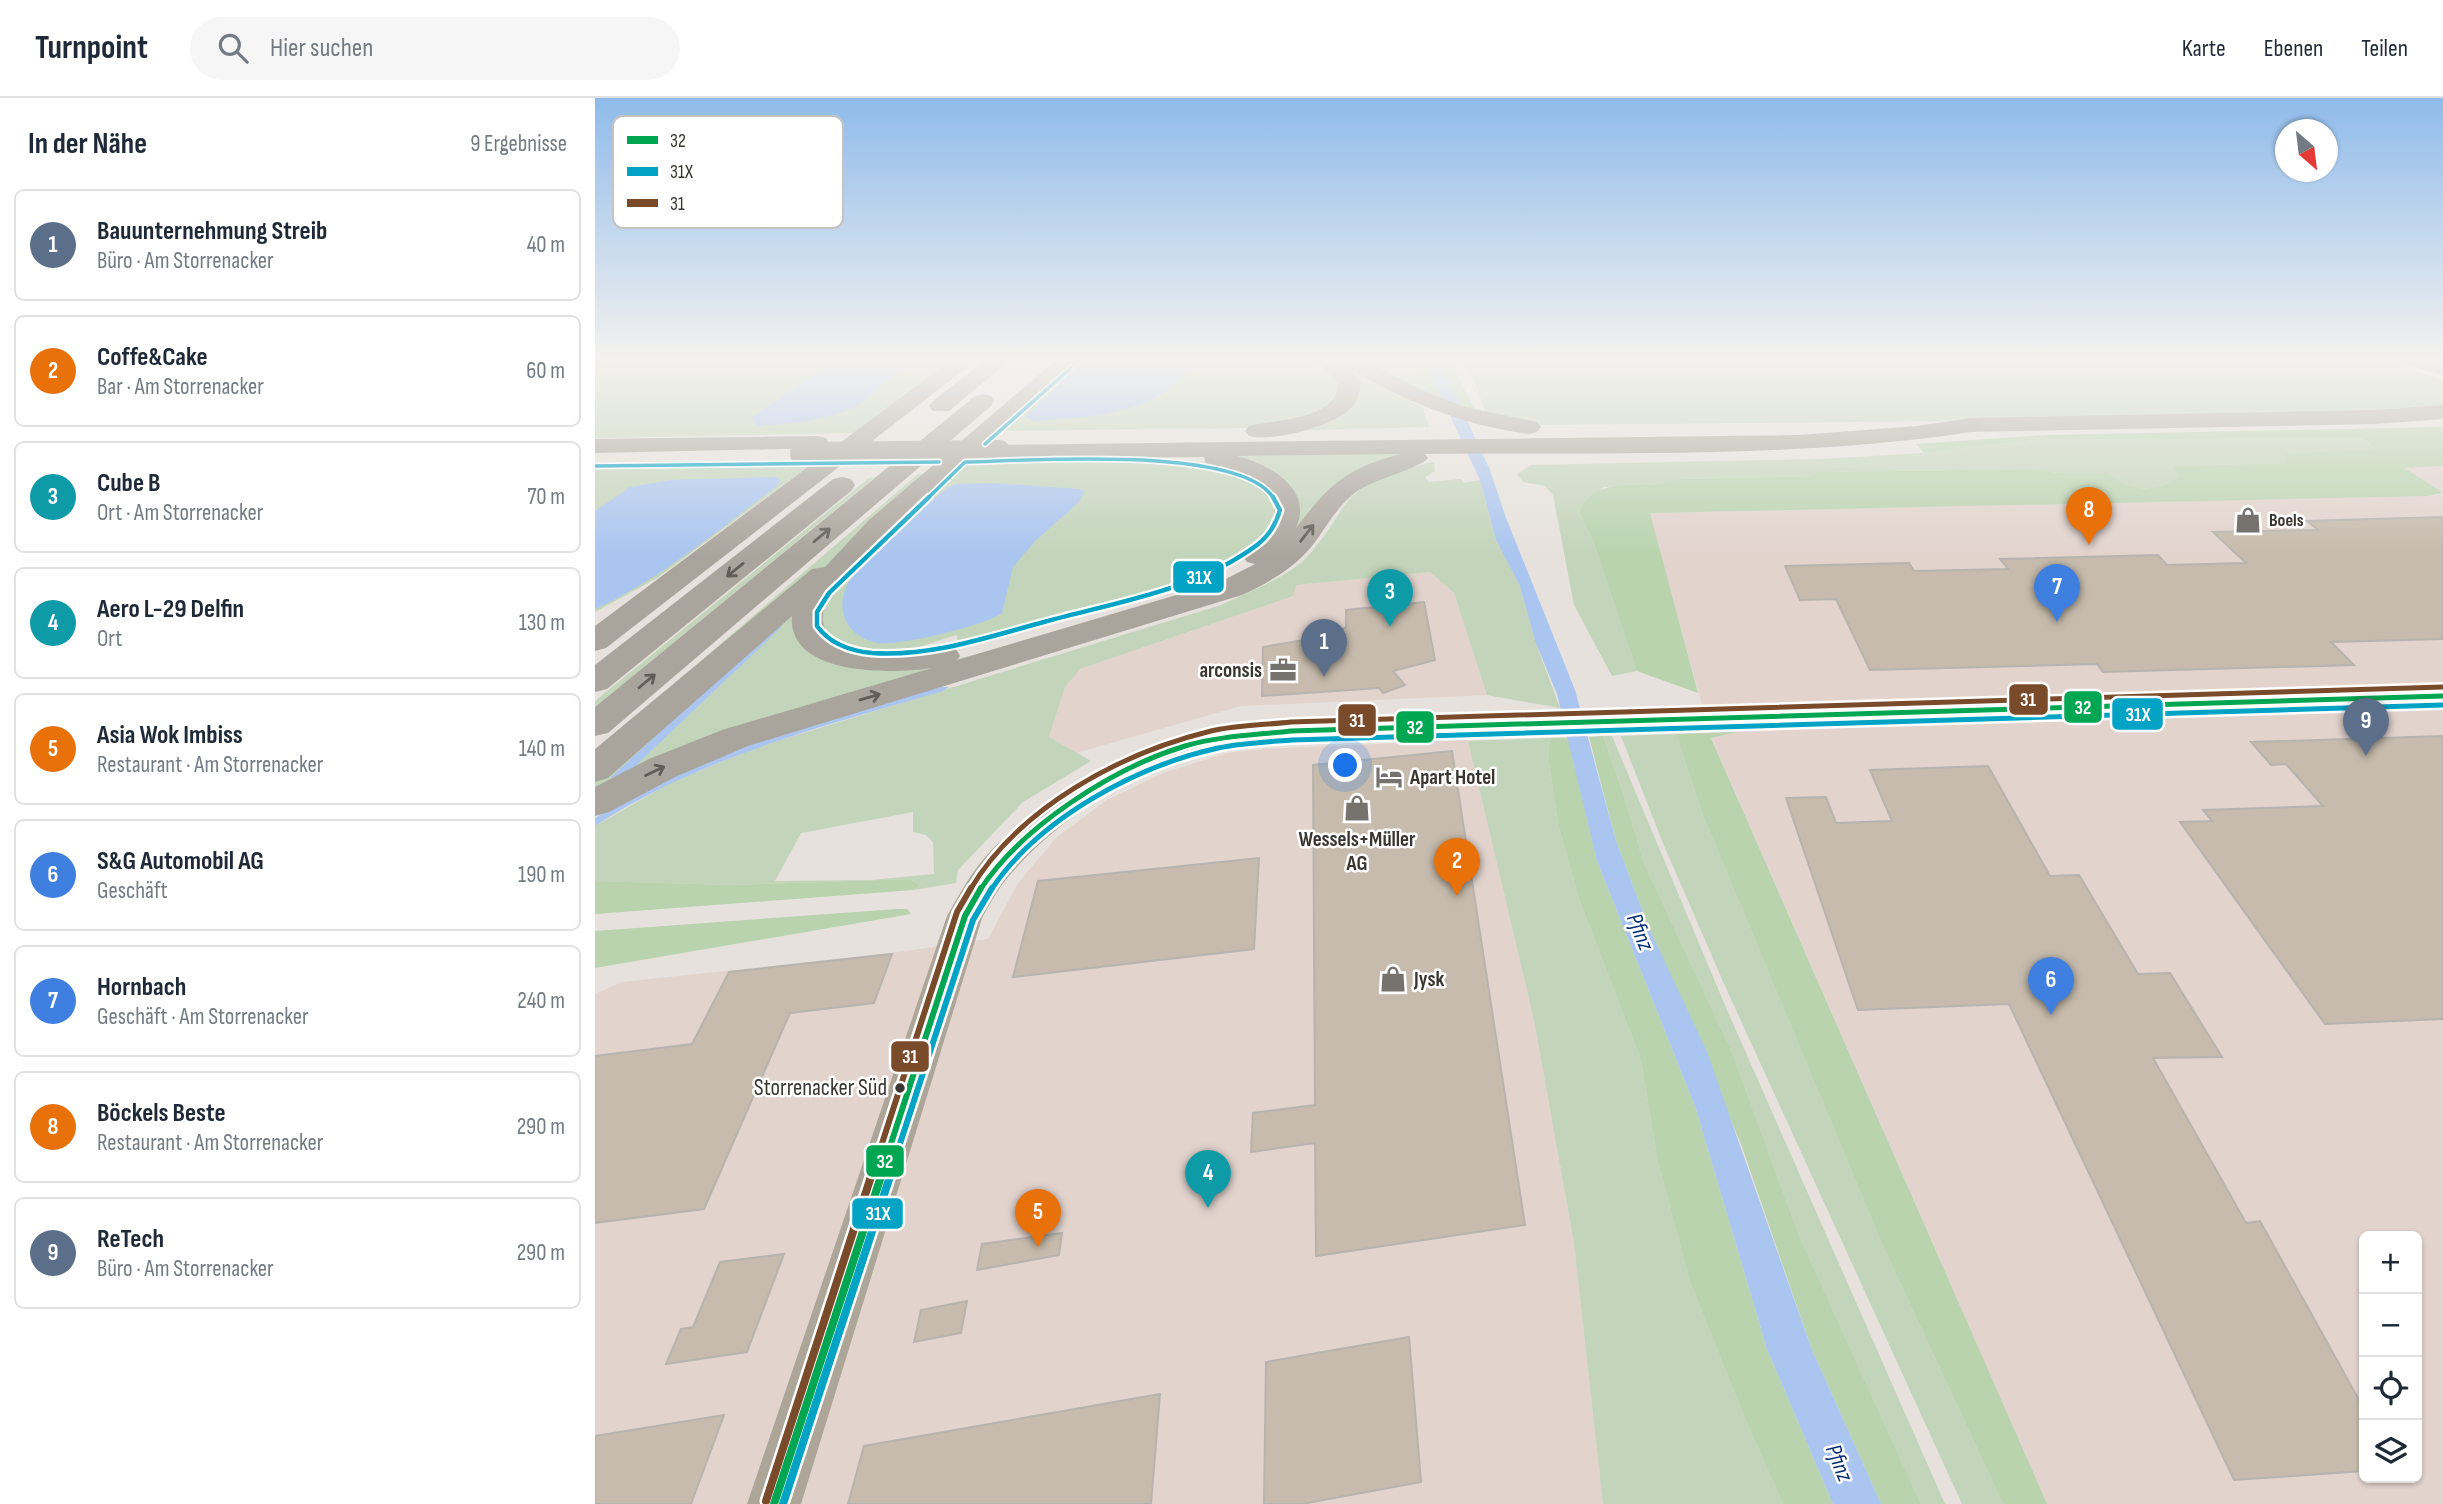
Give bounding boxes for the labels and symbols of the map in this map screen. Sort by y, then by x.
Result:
legend [613,116,843,228]
north arrow [2275,119,2338,182]
text: 32 [670,130,686,153]
text: 31X [670,161,693,184]
text: 31 [670,193,685,216]
pin: 8 [2066,487,2112,545]
shop icon: Boels [2233,505,2263,535]
place label: Boels [2269,510,2304,531]
one-way arrow [1300,524,1315,543]
one-way arrow [813,527,831,543]
line badge: 31X [1172,560,1225,594]
one-way arrow [727,562,745,578]
pin: 7 [2034,564,2080,622]
text: 31X [1186,567,1212,590]
pin: 3 [1367,569,1413,627]
pin: 1 [1301,619,1347,677]
office icon: arconsis [1268,655,1298,685]
place label: arconsis [1199,658,1262,683]
one-way arrow [638,673,656,689]
line badge: 31 [2008,683,2049,716]
one-way arrow [859,689,881,702]
text: 31 [2020,689,2037,712]
line badge: 32 [2063,690,2103,724]
text: 32 [2075,697,2091,720]
line badge: 31X [2111,697,2164,731]
pin: 9 [2343,698,2389,756]
line badge: 31 [1337,703,1377,737]
text: 31X [2125,704,2151,727]
text: 31 [1349,710,1366,733]
line badge: 32 [1395,710,1435,744]
text: 32 [1407,717,1423,740]
your location [1328,748,1362,782]
hotel icon: Apart Hotel [1374,762,1404,792]
one-way arrow [644,764,665,778]
place label: Apart Hotel [1409,765,1495,790]
shop icon: Wessels+Müller AG [1342,793,1372,823]
place label: Wessels+Müller AG [1298,827,1416,876]
pin: 2 [1434,838,1480,896]
water label: Pfinz [1620,909,1660,955]
pin: 6 [2028,957,2074,1015]
shop icon: Jysk [1378,964,1408,994]
place label: Jysk [1413,967,1445,992]
line badge: 31 [890,1040,930,1073]
text: 31 [902,1046,919,1069]
place label: Storrenacker Süd [754,1074,887,1102]
marker: Storrenacker Süd [893,1081,907,1095]
line badge: 32 [865,1144,905,1178]
pin: 4 [1185,1150,1231,1208]
text: 32 [877,1151,893,1174]
pin: 5 [1015,1189,1061,1247]
line badge: 31X [851,1197,904,1230]
text: 31X [865,1203,891,1226]
water label: Pfinz [1819,1440,1859,1486]

